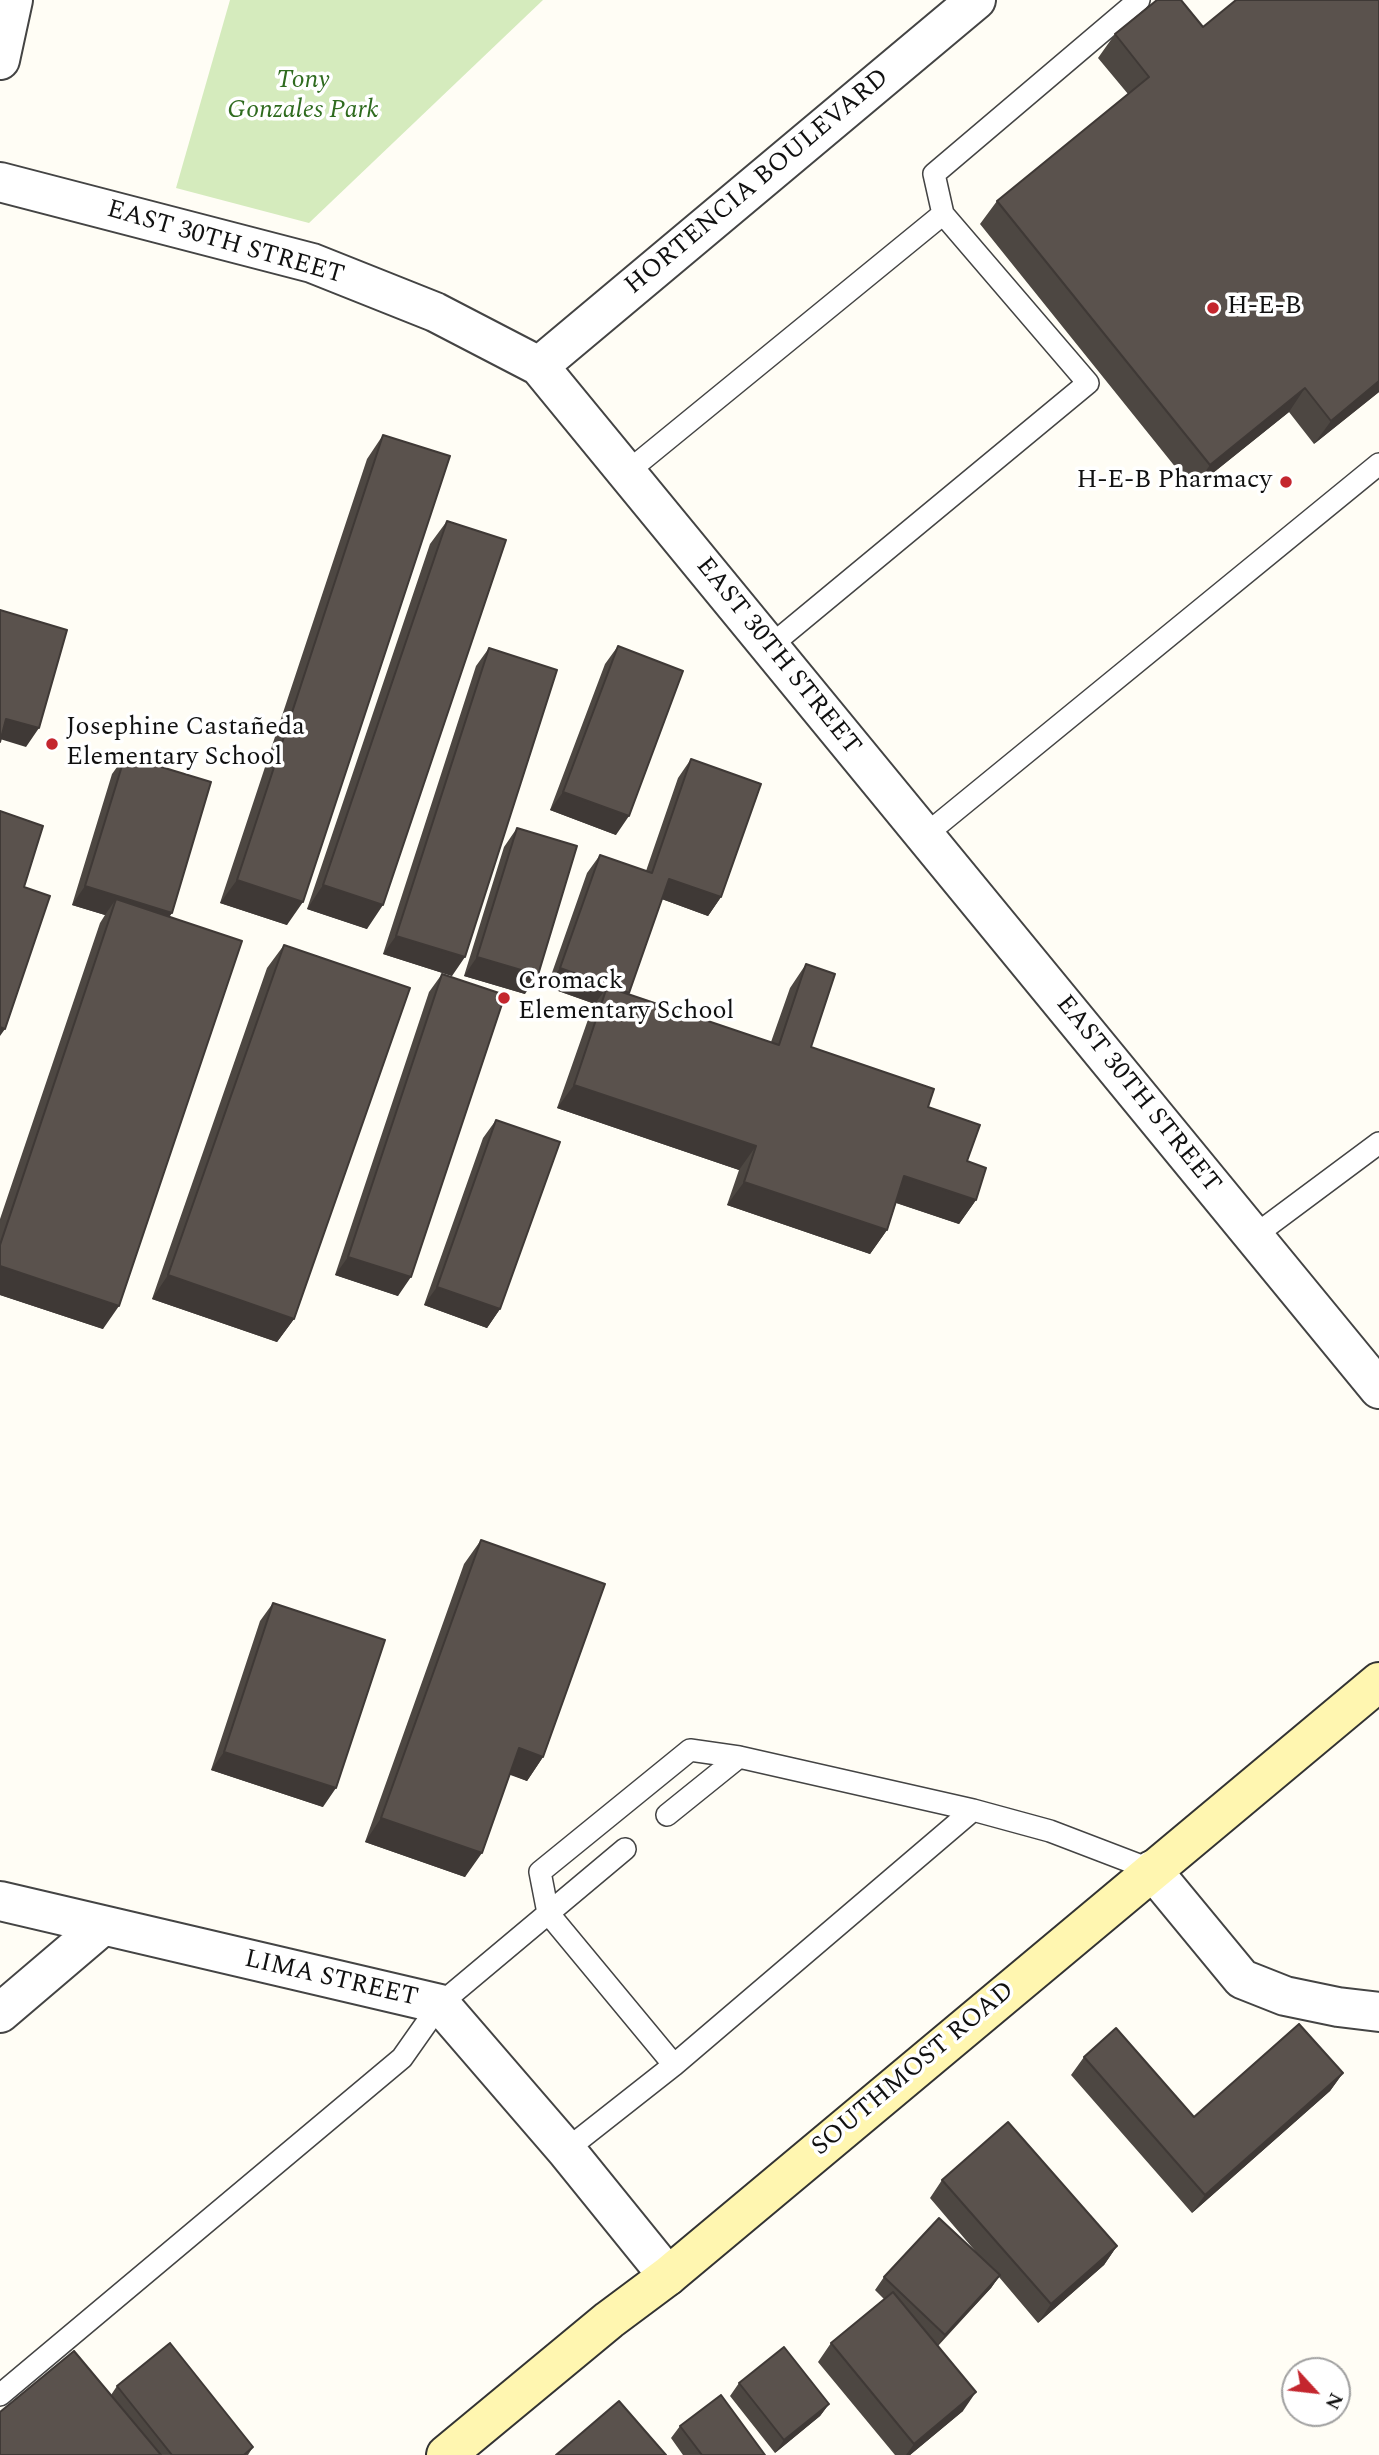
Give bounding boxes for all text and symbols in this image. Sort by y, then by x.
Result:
street label: HORTENCIA BOULEVARD [620,63,896,303]
park label: Tony Gonzales Park [227,66,379,128]
street label: EAST 30TH STREET [103,195,347,293]
place label: H-E-B [1227,292,1302,324]
marker: H-E-B [1205,300,1221,316]
place label: H-E-B Pharmacy [1076,466,1272,498]
marker: H-E-B Pharmacy [1278,474,1294,490]
street label: EAST 30TH STREET [688,552,866,762]
place label: Josephine Castañeda Elementary School [66,713,305,774]
marker: Josephine Castañeda Elementary School [44,736,60,752]
place label: Cromack Elementary School [518,967,734,1028]
marker: Cromack Elementary School [496,990,512,1006]
street label: EAST 30TH STREET [1048,990,1226,1200]
street label: LIMA STREET [241,1945,421,2015]
street label: SOUTHMOST ROAD [806,1976,1022,2164]
north arrow [1281,2357,1351,2427]
text: N [1317,2387,1350,2414]

